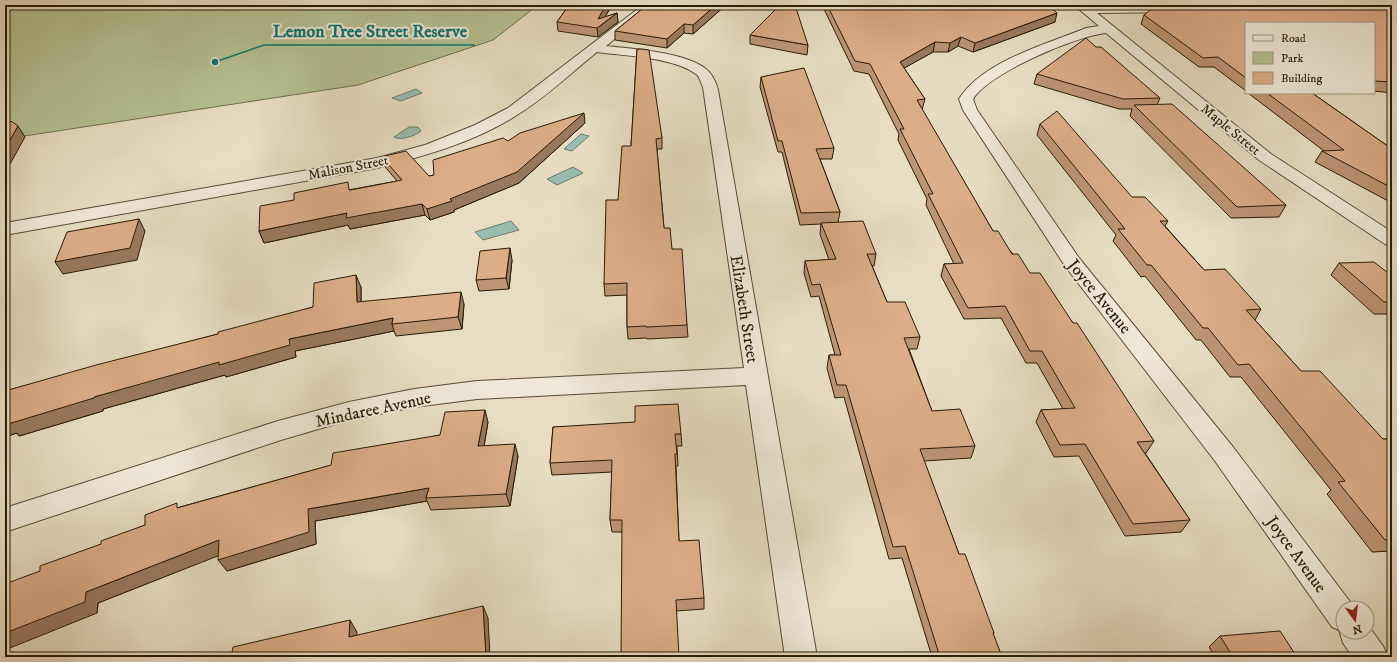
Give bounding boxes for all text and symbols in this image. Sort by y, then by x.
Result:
callout: Lemon Tree Street Reserve [264,15,475,45]
text: Lemon Tree Street Reserve [273,21,468,43]
legend [1245,22,1375,94]
text: Road [1281,31,1306,46]
text: Park [1281,51,1303,66]
text: Building [1281,71,1322,86]
street label: Maple Street [1197,100,1264,160]
street label: Malison Street [306,151,390,185]
street label: Elizabeth Street [725,253,764,365]
street label: Joyce Avenue [1061,253,1136,338]
street label: Mindaree Avenue [313,387,433,433]
street label: Joyce Avenue [1260,510,1331,597]
north arrow [1335,600,1375,640]
text: N [1351,621,1363,637]

